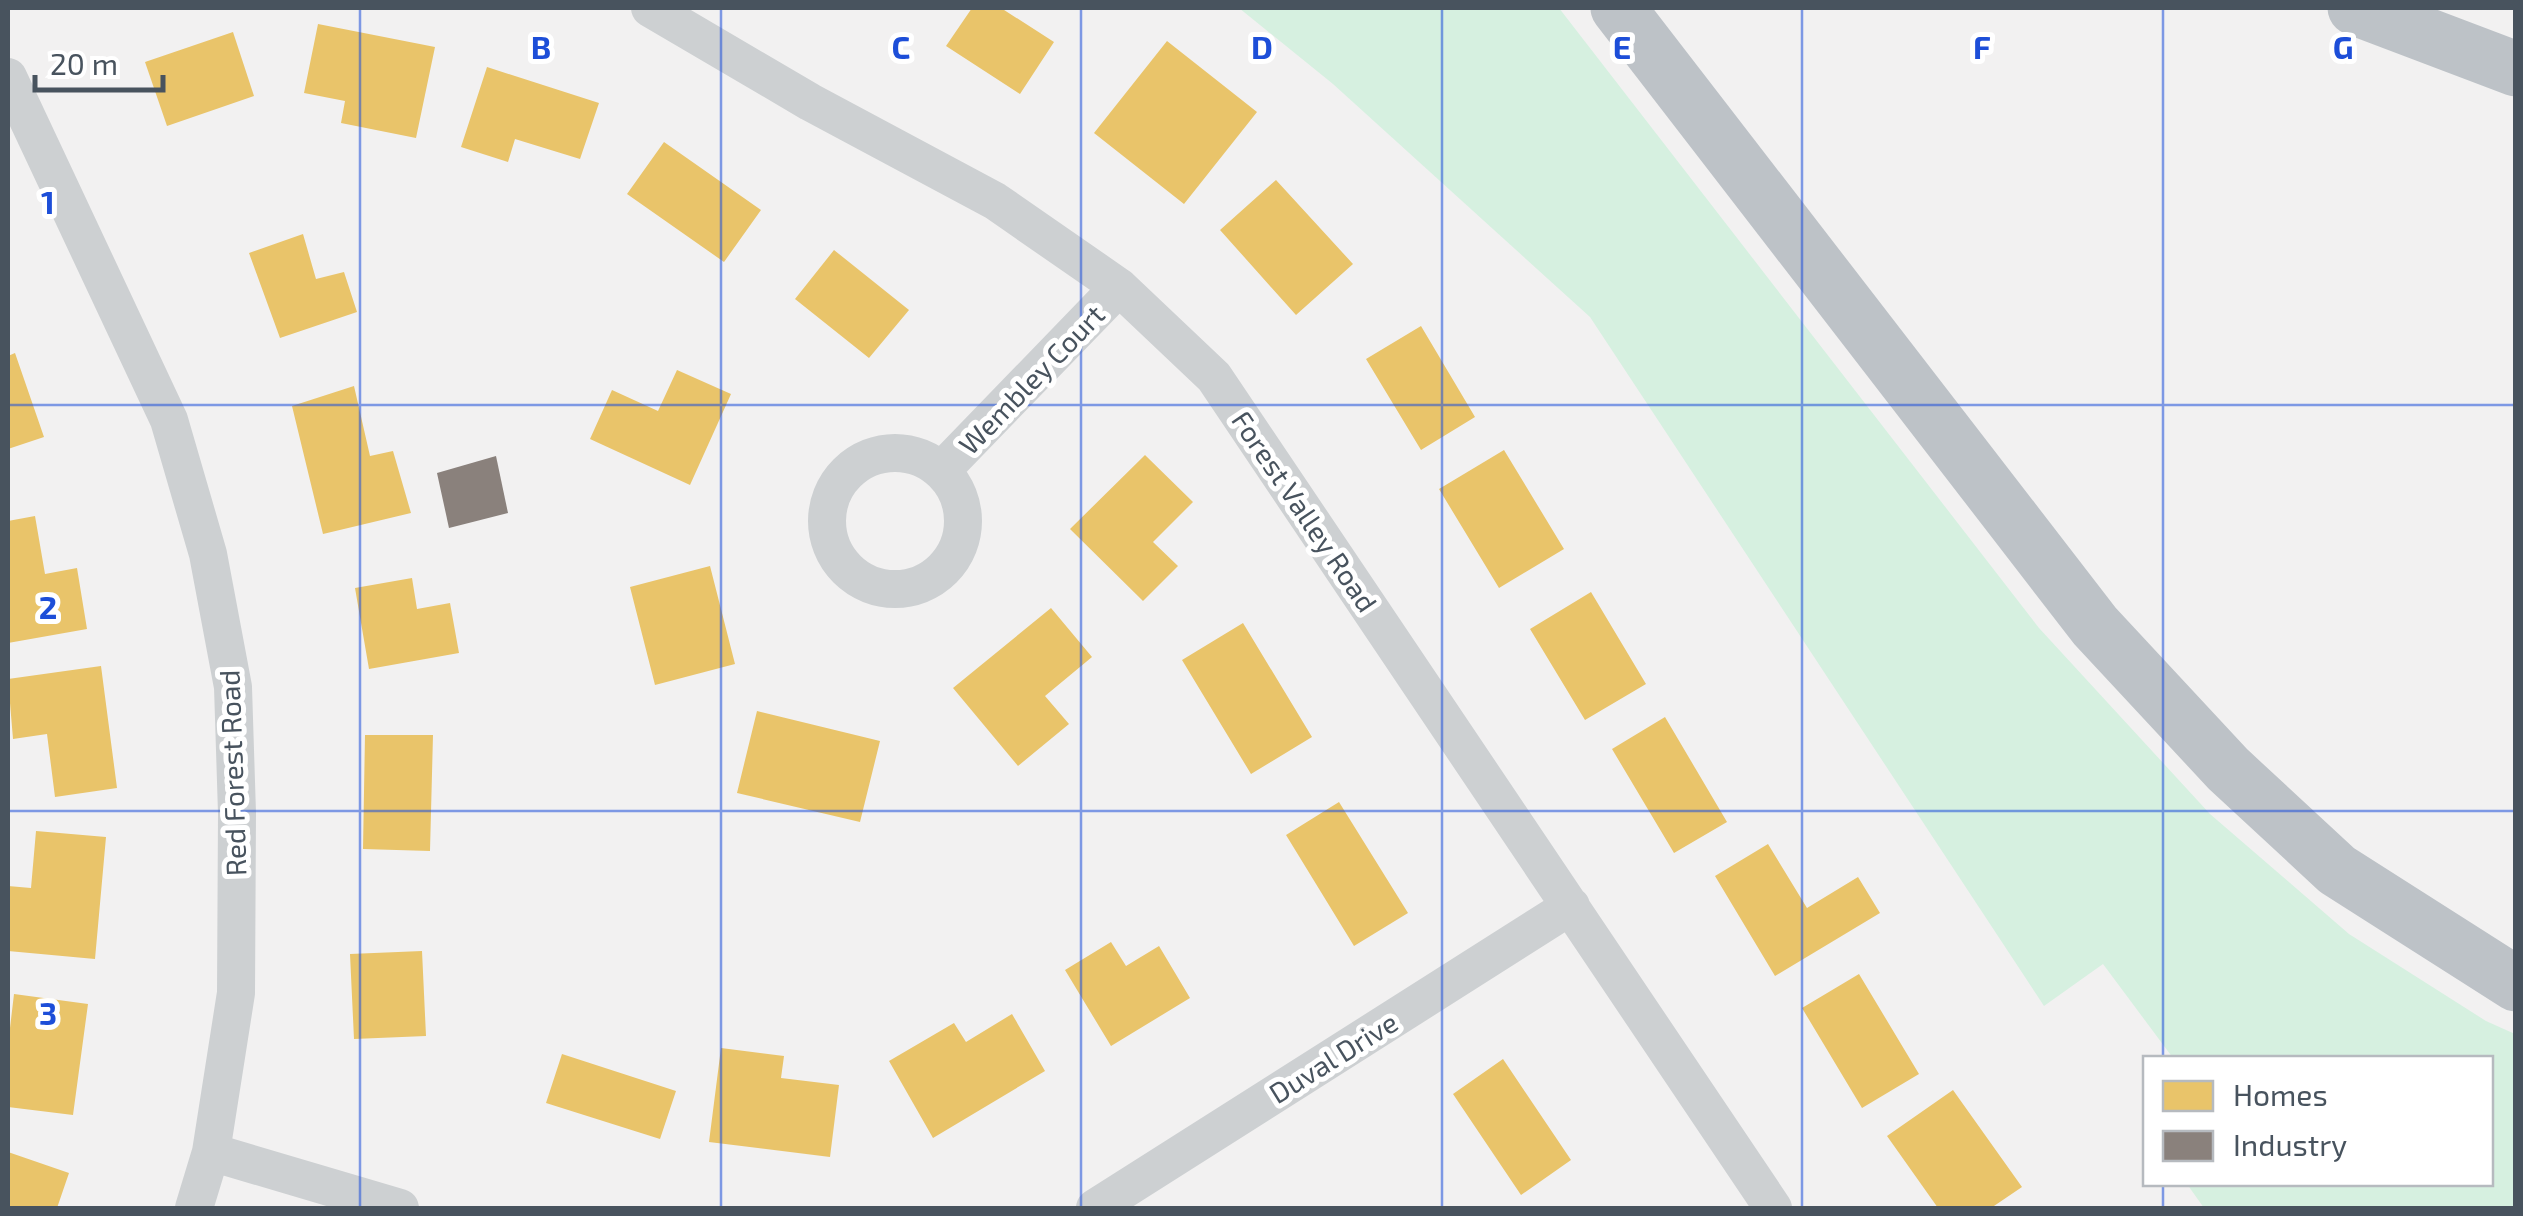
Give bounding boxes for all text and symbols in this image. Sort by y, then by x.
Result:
text: B [531,27,551,65]
text: C [892,27,910,65]
text: D [1251,27,1273,65]
text: E [1613,27,1631,65]
text: F [1973,27,1991,65]
text: G [2333,27,2353,65]
scale bar [35,30,162,92]
text: 20 m [50,45,118,81]
text: 1 [41,182,55,220]
street label: Wembley Court [951,297,1111,461]
street label: Forest Valley Road [1225,404,1385,618]
text: 2 [39,587,57,625]
street label: Red Forest Road [211,669,253,877]
text: 3 [39,993,57,1031]
street label: Duval Drive [1263,1004,1403,1110]
legend [2143,1056,2493,1186]
text: Homes [2233,1076,2328,1112]
text: Industry [2233,1126,2347,1162]

